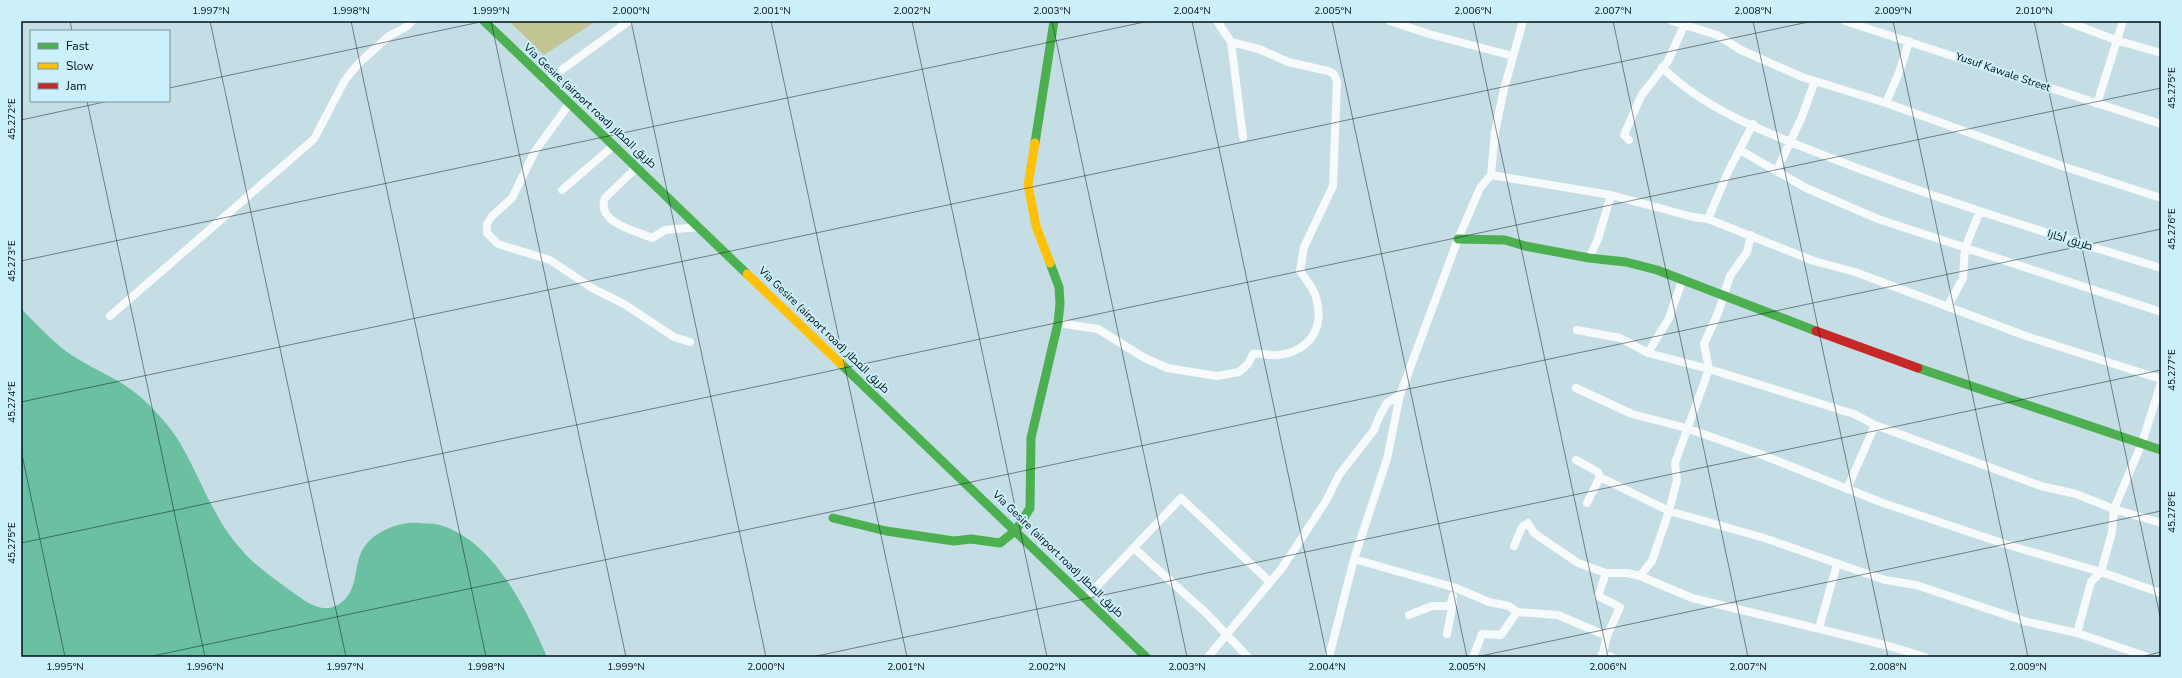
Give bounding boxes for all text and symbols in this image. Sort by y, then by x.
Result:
text: 1.997°N [192,4,230,18]
text: 1.998°N [332,4,370,18]
text: 1.999°N [472,4,510,18]
text: 2.000°N [612,4,650,18]
text: 2.001°N [753,4,791,18]
text: 2.002°N [893,4,931,18]
text: 2.003°N [1033,4,1071,18]
text: 2.004°N [1173,4,1211,18]
text: 2.005°N [1314,4,1352,18]
text: 2.006°N [1454,4,1492,18]
text: 2.007°N [1594,4,1632,18]
text: 2.008°N [1734,4,1772,18]
text: 2.009°N [1874,4,1912,18]
text: 2.010°N [2015,4,2053,18]
legend [30,30,170,102]
text: Fast [66,38,89,54]
street label: Via Gesire (airport road) طريق المطار [520,40,660,172]
street label: Yusuf Kawale Street [1953,48,2053,95]
text: Slow [66,58,94,74]
text: 45.275°E [2165,67,2179,109]
text: Jam [65,78,87,94]
text: 45.272°E [5,98,19,140]
text: 45.276°E [2165,208,2179,250]
street label: طريق أكارا [2045,226,2095,254]
text: 45.273°E [5,240,19,282]
street label: Via Gesire (airport road) طريق المطار [755,263,893,397]
text: 45.277°E [2165,349,2179,391]
text: 45.274°E [5,381,19,423]
street label: Via Gesire (airport road) طريق المطار [989,487,1127,621]
text: 45.278°E [2165,491,2179,533]
text: 45.275°E [5,522,19,564]
text: 1.995°N [46,660,84,674]
text: 1.996°N [186,660,224,674]
text: 1.997°N [326,660,364,674]
text: 1.998°N [467,660,505,674]
text: 1.999°N [607,660,645,674]
text: 2.000°N [747,660,785,674]
text: 2.001°N [887,660,925,674]
text: 2.002°N [1028,660,1066,674]
text: 2.003°N [1168,660,1206,674]
text: 2.004°N [1308,660,1346,674]
text: 2.005°N [1448,660,1486,674]
text: 2.006°N [1589,660,1627,674]
text: 2.007°N [1729,660,1767,674]
text: 2.008°N [1869,660,1907,674]
text: 2.009°N [2009,660,2047,674]

